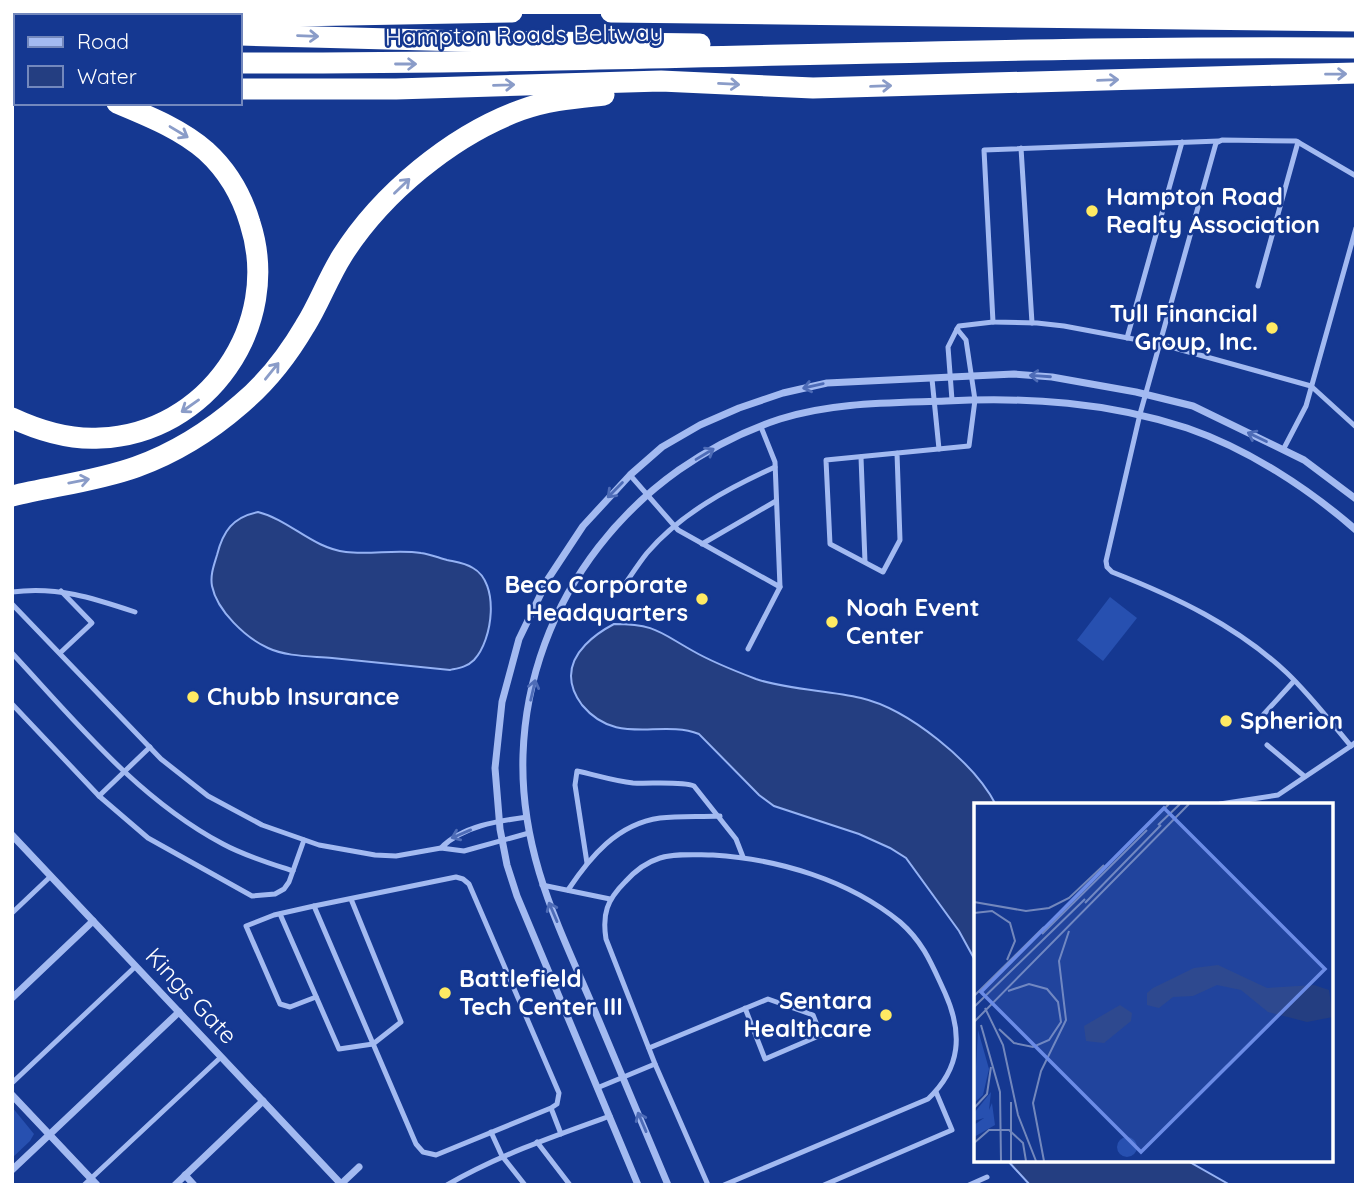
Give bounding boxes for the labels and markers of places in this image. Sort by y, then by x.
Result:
place label: Hampton Road Realty Association [1106,181,1320,239]
marker: Hampton Road Realty Association [1084,203,1100,219]
place label: Tull Financial Group, Inc. [1110,298,1258,356]
marker: Tull Financial Group, Inc. [1264,320,1280,336]
place label: Beco Corporate Headquarters [504,569,688,627]
marker: Beco Corporate Headquarters [694,591,710,607]
place label: Noah Event Center [846,592,980,650]
marker: Noah Event Center [824,614,840,630]
place label: Chubb Insurance [207,681,400,711]
marker: Chubb Insurance [185,689,201,705]
place label: Spherion [1240,705,1343,735]
marker: Spherion [1218,713,1234,729]
place label: Battlefield Tech Center III [459,963,623,1021]
marker: Battlefield Tech Center III [437,985,453,1001]
place label: Sentara Healthcare [744,985,872,1043]
marker: Sentara Healthcare [878,1007,894,1023]

